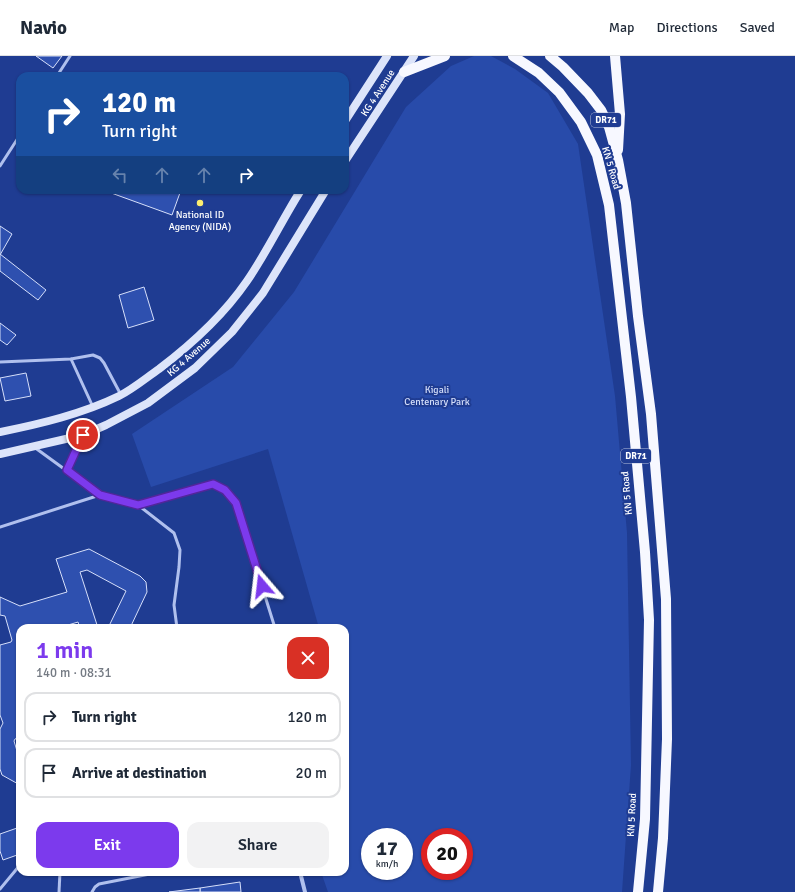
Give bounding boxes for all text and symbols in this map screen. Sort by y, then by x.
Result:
text: Navio [20,16,67,40]
text: Map [609,19,635,36]
text: Directions [657,19,718,36]
text: Saved [740,19,775,36]
street label: KG 4 Avenue [358,67,398,119]
text: 120 m [102,86,176,120]
icon: right [36,88,88,140]
road number: DR71 [591,113,621,127]
text: Turn right [102,120,177,142]
street label: KN 5 Road [599,145,623,191]
icon: left [109,164,131,186]
icon: ahead [151,164,173,186]
icon: ahead [193,164,215,186]
icon: right [235,164,257,186]
marker: National ID Agency (NIDA) [195,198,205,208]
place label: National ID Agency (NIDA) [169,209,231,233]
street label: KG 4 Avenue [165,335,213,379]
park label: Kigali Centenary Park [404,384,470,408]
pin [66,418,100,452]
icon: arrive [72,424,94,446]
road number: DR71 [621,449,651,463]
street label: KN 5 Road [619,471,635,515]
position arrow [241,565,283,607]
text: 1 min [36,635,93,665]
button: close [287,637,329,679]
text: 140 m · 08:31 [36,665,112,681]
icon: right [38,706,60,728]
text: Turn right [72,708,137,726]
text: 120 m [287,708,327,726]
icon: arrive [38,762,60,784]
text: Arrive at destination [72,764,207,782]
text: 20 m [296,764,327,782]
street label: KN 5 Road [625,793,639,837]
button: Exit [36,822,179,868]
button: Share [187,822,329,868]
speed limit sign: 20 [421,828,473,880]
text: 17 [376,836,398,861]
text: km/h [376,858,398,870]

